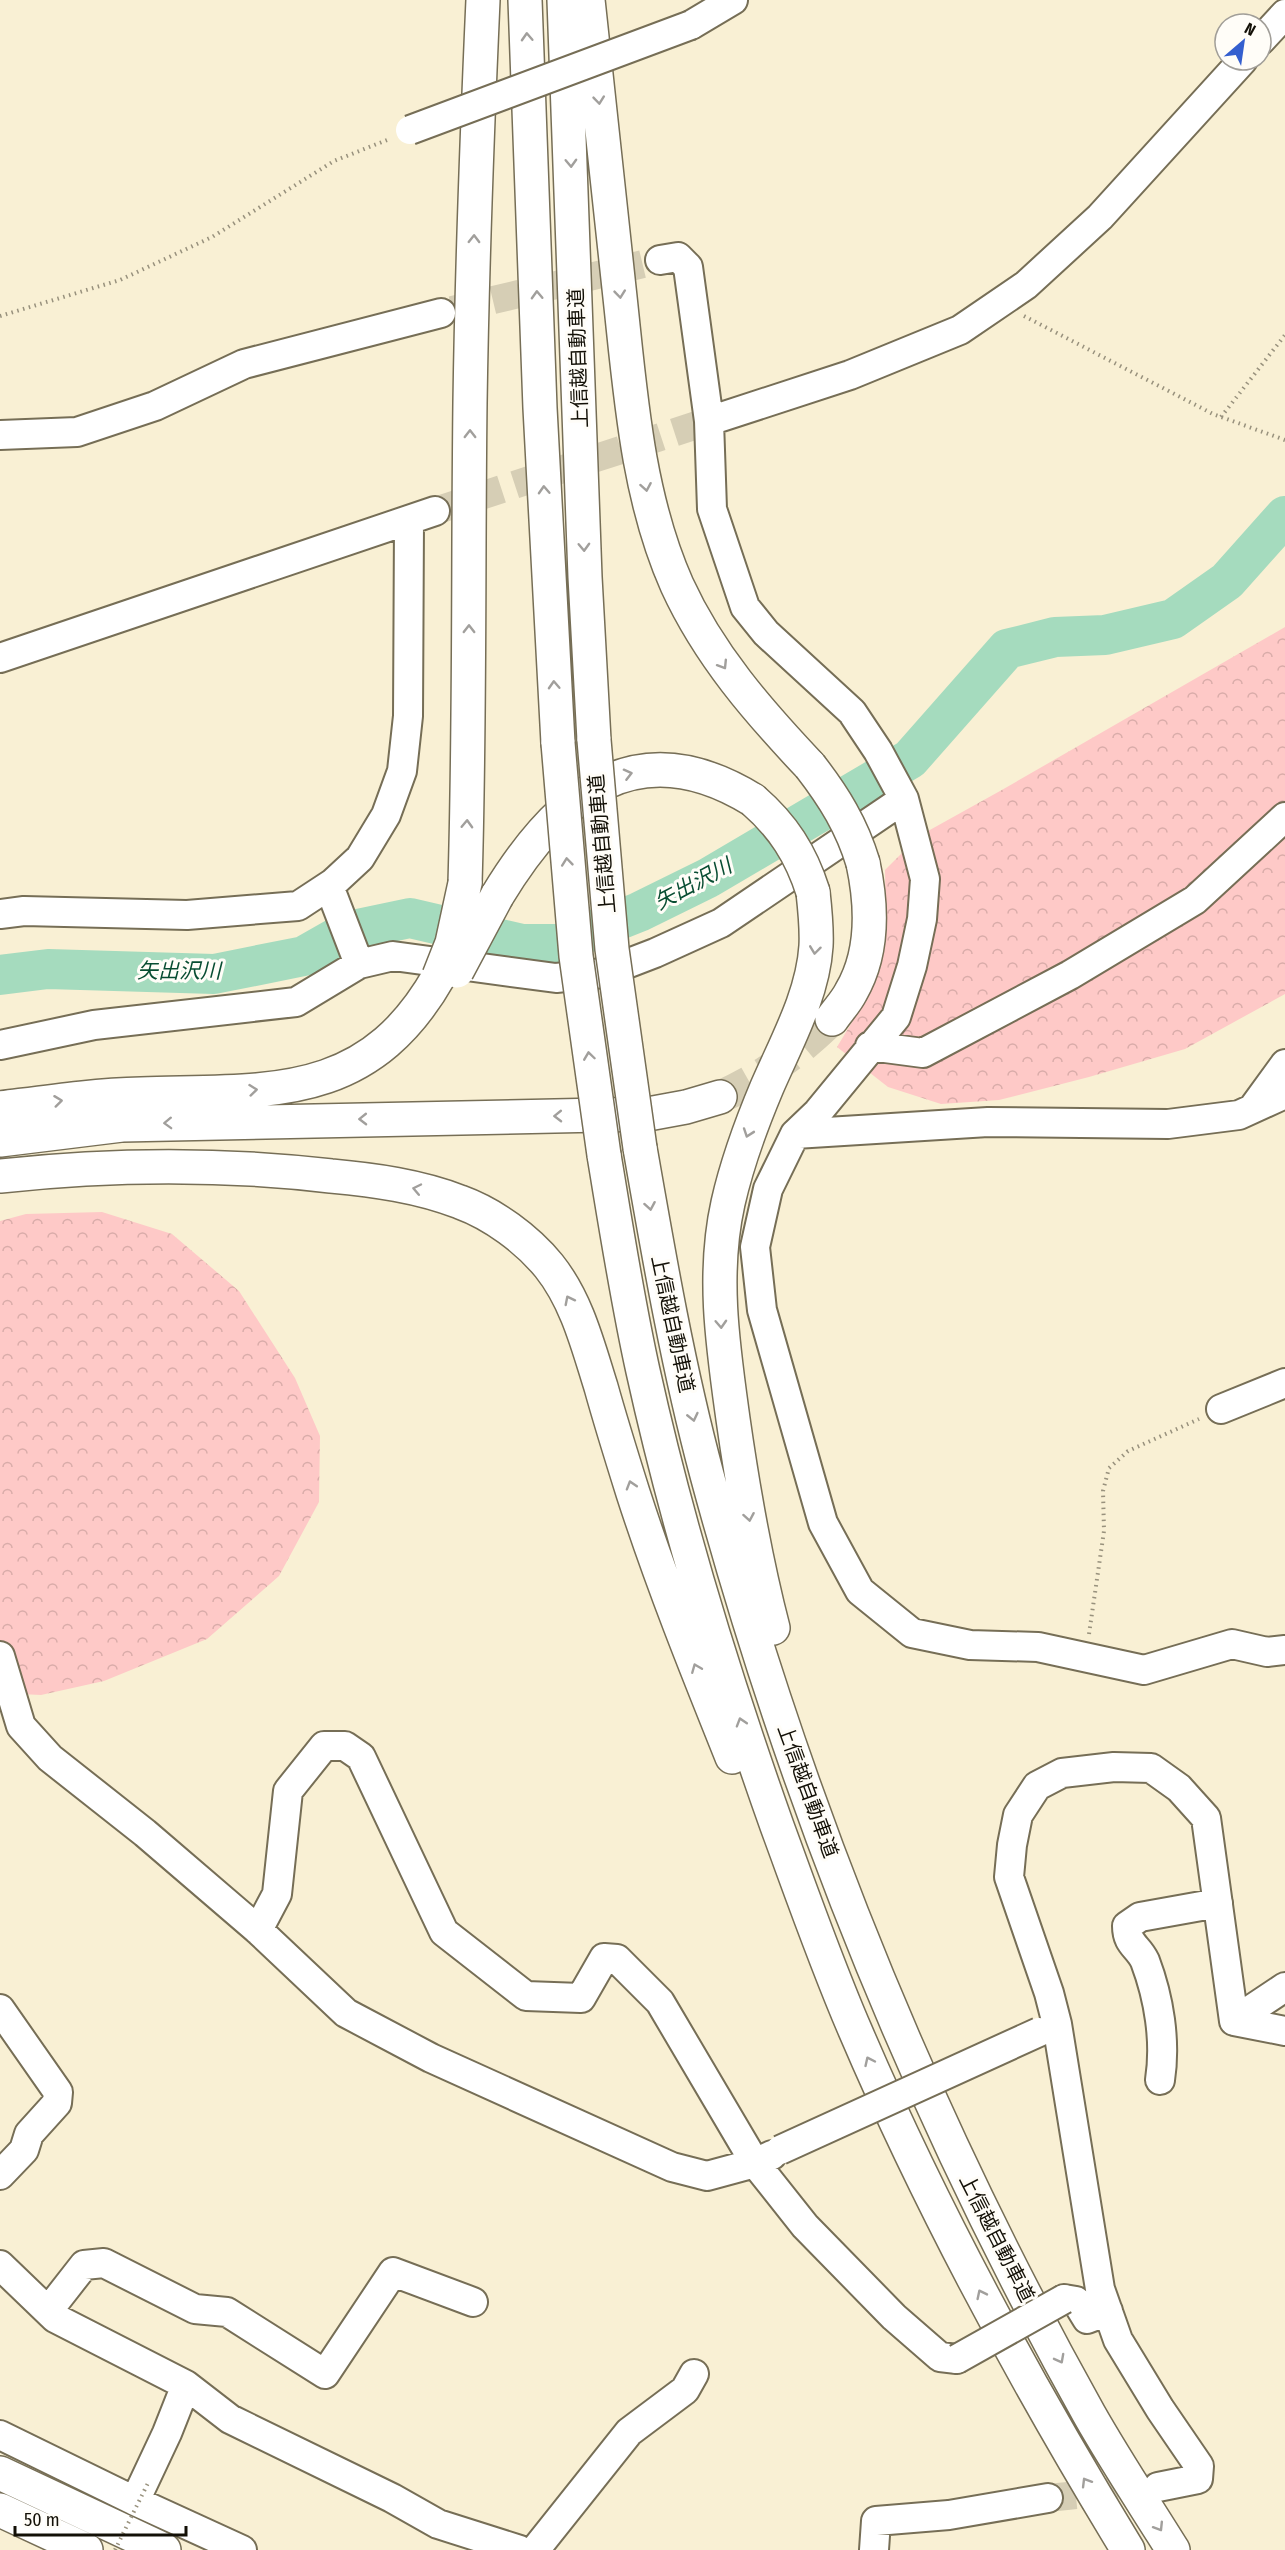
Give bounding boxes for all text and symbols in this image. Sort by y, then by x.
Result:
north arrow [1213,12,1273,72]
text: N [1241,19,1259,40]
one-way arrow [521,33,534,42]
one-way arrow [592,95,605,104]
one-way arrow [565,159,578,168]
one-way arrow [468,235,480,244]
street label: 上信越自動車道 [564,288,592,428]
one-way arrow [613,289,626,298]
one-way arrow [531,291,543,300]
one-way arrow [464,430,476,439]
one-way arrow [639,482,652,492]
one-way arrow [538,485,550,494]
one-way arrow [577,543,590,552]
one-way arrow [462,625,475,634]
one-way arrow [715,659,727,669]
one-way arrow [548,680,561,689]
one-way arrow [623,769,633,782]
street label: 上信越自動車道 [584,773,620,915]
one-way arrow [461,820,473,829]
water label: 矢出沢川 [650,852,738,915]
one-way arrow [561,858,574,867]
one-way arrow [809,946,821,955]
water label: 矢出沢川 [137,958,223,984]
one-way arrow [584,1051,596,1061]
one-way arrow [248,1084,257,1097]
one-way arrow [53,1095,63,1107]
one-way arrow [554,1110,563,1122]
one-way arrow [359,1113,368,1126]
one-way arrow [164,1117,173,1130]
one-way arrow [743,1127,756,1138]
one-way arrow [412,1184,422,1197]
one-way arrow [643,1201,655,1210]
street label: 上信越自動車道 [647,1253,699,1395]
one-way arrow [565,1295,576,1306]
one-way arrow [714,1320,727,1329]
one-way arrow [686,1412,699,1422]
one-way arrow [625,1480,638,1491]
one-way arrow [742,1513,754,1522]
one-way arrow [691,1663,703,1674]
one-way arrow [736,1717,748,1728]
street label: 上信越自動車道 [773,1721,843,1861]
one-way arrow [865,2057,877,2068]
street label: 上信越自動車道 [955,2170,1039,2306]
one-way arrow [977,2289,988,2300]
one-way arrow [1053,2353,1064,2364]
one-way arrow [1082,2478,1094,2488]
scale bar [15,2499,186,2537]
text: 50 m [24,2509,60,2531]
one-way arrow [1151,2521,1162,2532]

